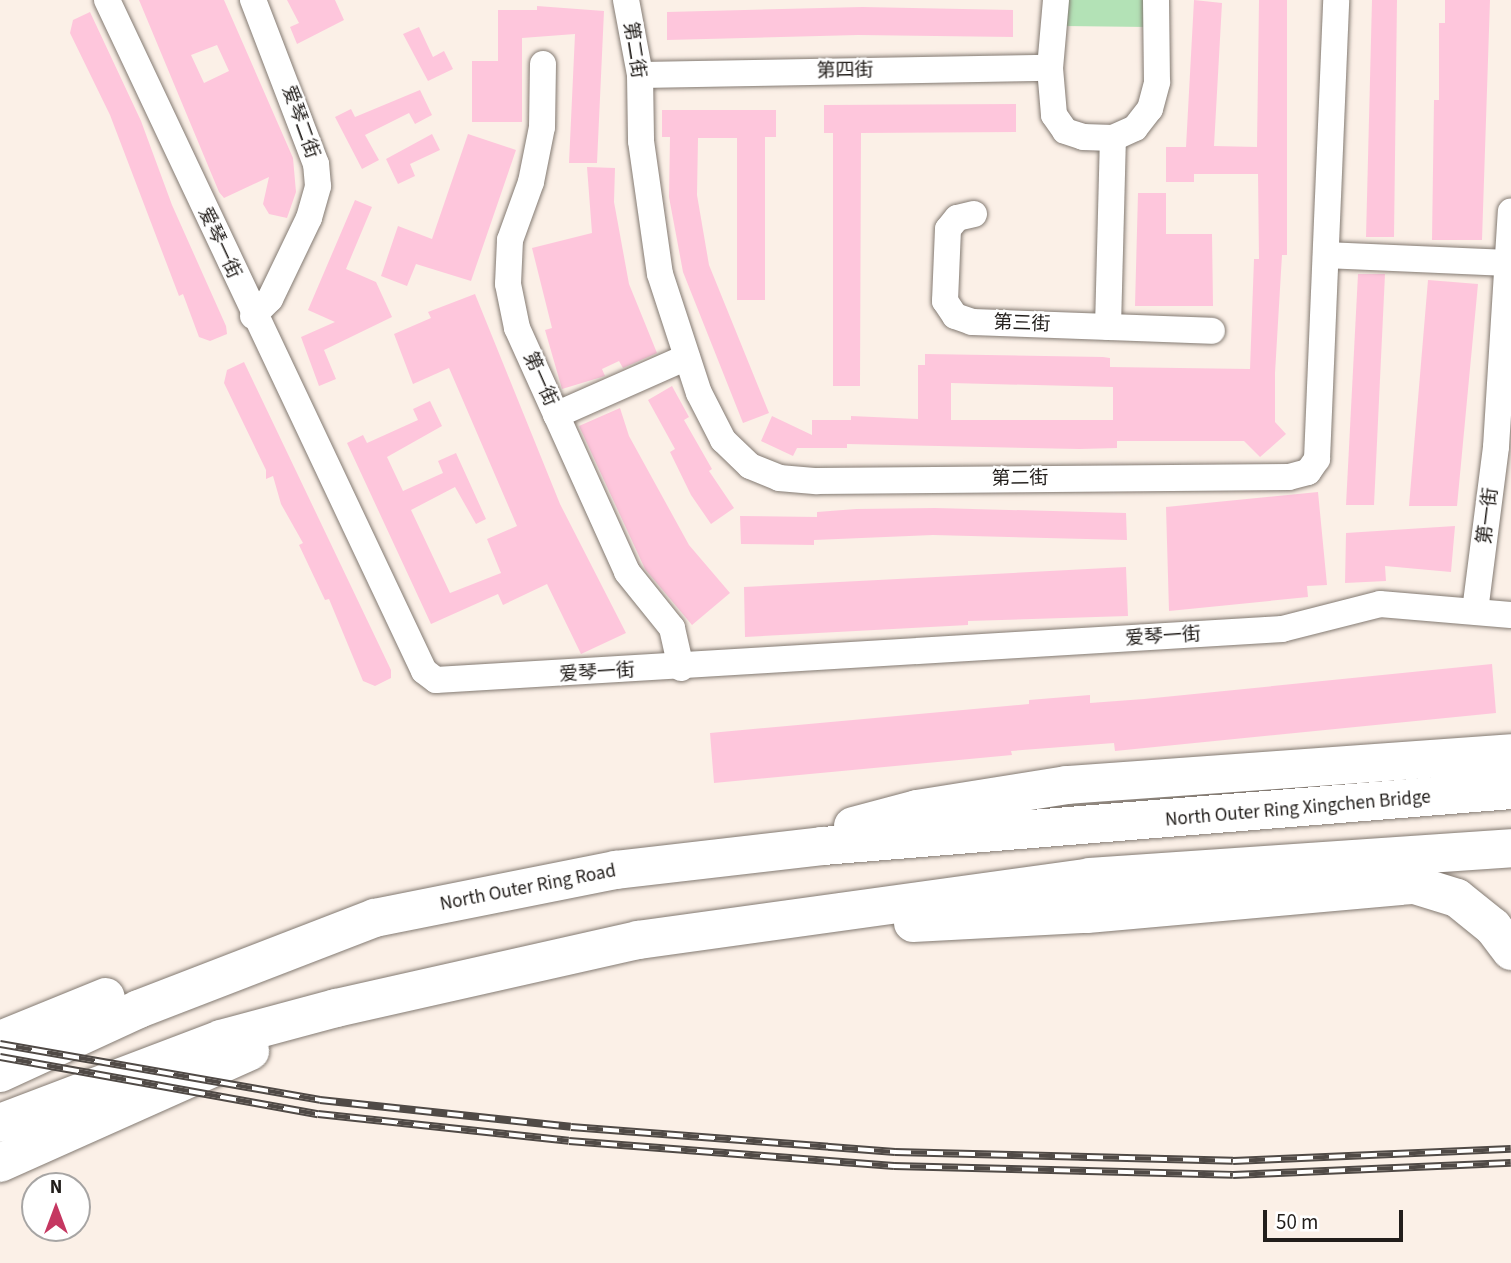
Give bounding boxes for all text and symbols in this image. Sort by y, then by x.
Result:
street label: 第二街 [618,20,650,80]
street label: 第四街 [816,59,874,83]
street label: 爱琴二街 [276,82,324,162]
street label: 爱琴一街 [193,204,245,282]
street label: 第三街 [993,312,1051,336]
street label: 第一街 [518,348,562,410]
street label: 第二街 [991,467,1049,491]
street label: 第一街 [1473,486,1503,546]
street label: 爱琴一街 [1124,623,1202,651]
street label: 爱琴一街 [558,659,636,687]
street label: North Outer Ring Xingchen Bridge [1164,786,1432,832]
street label: North Outer Ring Road [438,860,618,916]
north arrow [21,1172,91,1242]
text: N [50,1174,62,1201]
scale bar [1266,1196,1406,1240]
text: 50 m [1276,1207,1318,1237]

